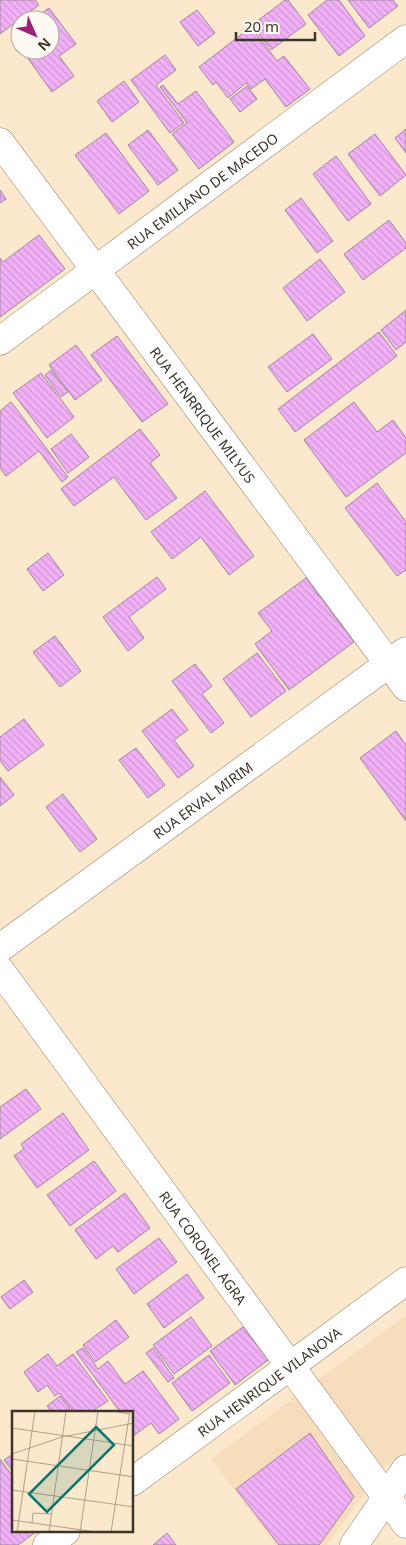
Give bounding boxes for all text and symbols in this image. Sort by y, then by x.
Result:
north arrow [10,10,60,60]
scale bar [236,10,315,42]
text: 20 m [244,16,279,36]
text: N [34,34,55,55]
street label: RUA EMILIANO DE MACEDO [123,128,282,253]
street label: RUA HENRRIQUE MILYUS [146,343,260,487]
street label: RUA ERVAL MIRIM [149,757,256,843]
street label: RUA CORONEL AGRA [155,1187,251,1308]
street label: RUA HENRIQUE VILANOVA [193,1322,345,1441]
inset map [12,1411,134,1532]

